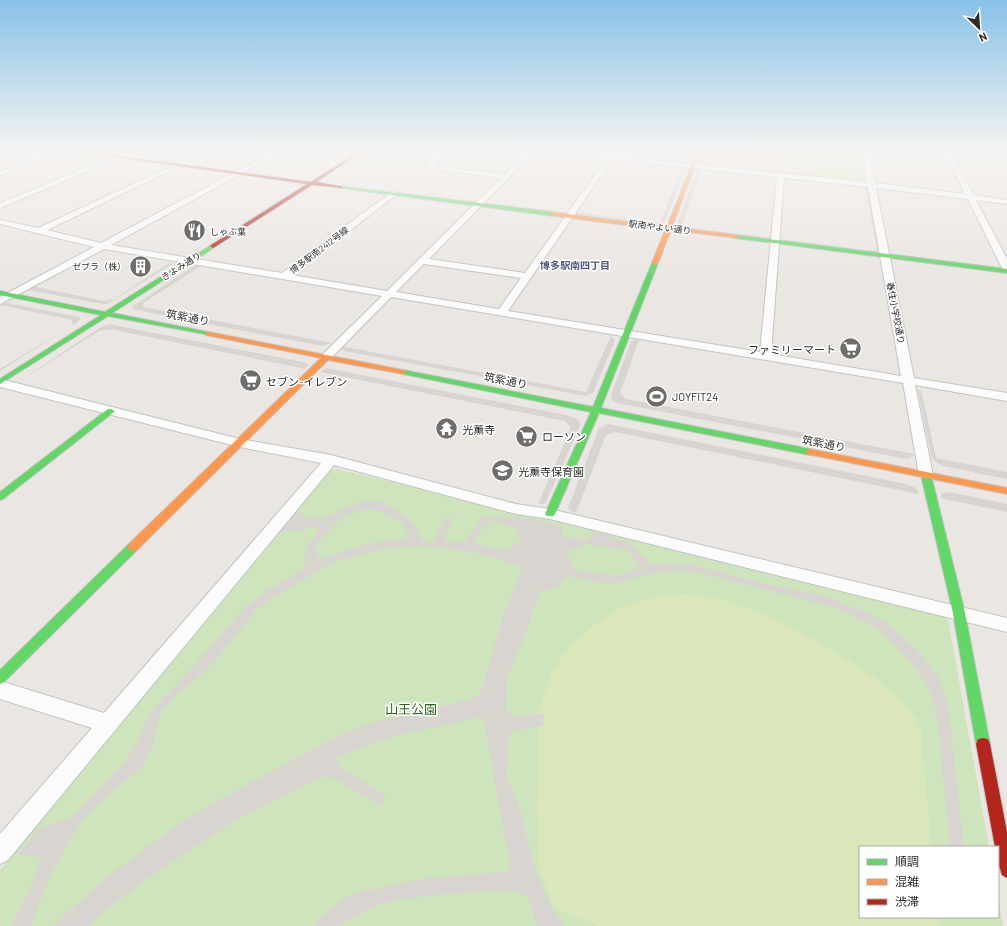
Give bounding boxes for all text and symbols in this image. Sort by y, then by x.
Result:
north arrow [959,8,999,48]
text: N [977,30,990,45]
restaurant icon: しゃぶ葉 [181,218,207,244]
street label: 駅南やよい通り [628,218,692,236]
street label: 博多駅南2412号線 [287,224,351,276]
place label: しゃぶ葉 [210,226,246,237]
street label: きよみ通り [159,249,203,283]
building icon: ゼブラ（株） [128,253,154,279]
district label: 博多駅南四丁目 [540,259,610,271]
place label: ゼブラ（株） [72,261,126,272]
street label: 春住小学校通り [885,281,907,345]
street label: 筑紫通り [165,306,211,328]
supermarket icon: ファミリーマート [838,336,864,362]
place label: ファミリーマート [748,343,836,356]
supermarket icon: セブン-イレブン [238,368,264,394]
street label: 筑紫通り [483,369,529,391]
place label: セブン-イレブン [266,375,347,388]
sports icon: JOYFIT24 [643,383,669,409]
place label: JOYFIT24 [672,390,718,403]
temple icon: 光薫寺 [433,416,459,442]
place label: 光薫寺 [462,423,495,436]
supermarket icon: ローソン [514,423,540,449]
place label: ローソン [542,430,586,443]
street label: 筑紫通り [801,432,847,454]
school or university icon: 光薫寺保育園 [489,458,515,484]
place label: 光薫寺保育園 [518,465,584,478]
park label: 山王公園 [385,701,437,717]
legend [859,846,999,918]
text: 順調 [895,854,919,868]
text: 混雑 [895,874,919,888]
text: 渋滞 [895,894,919,908]

